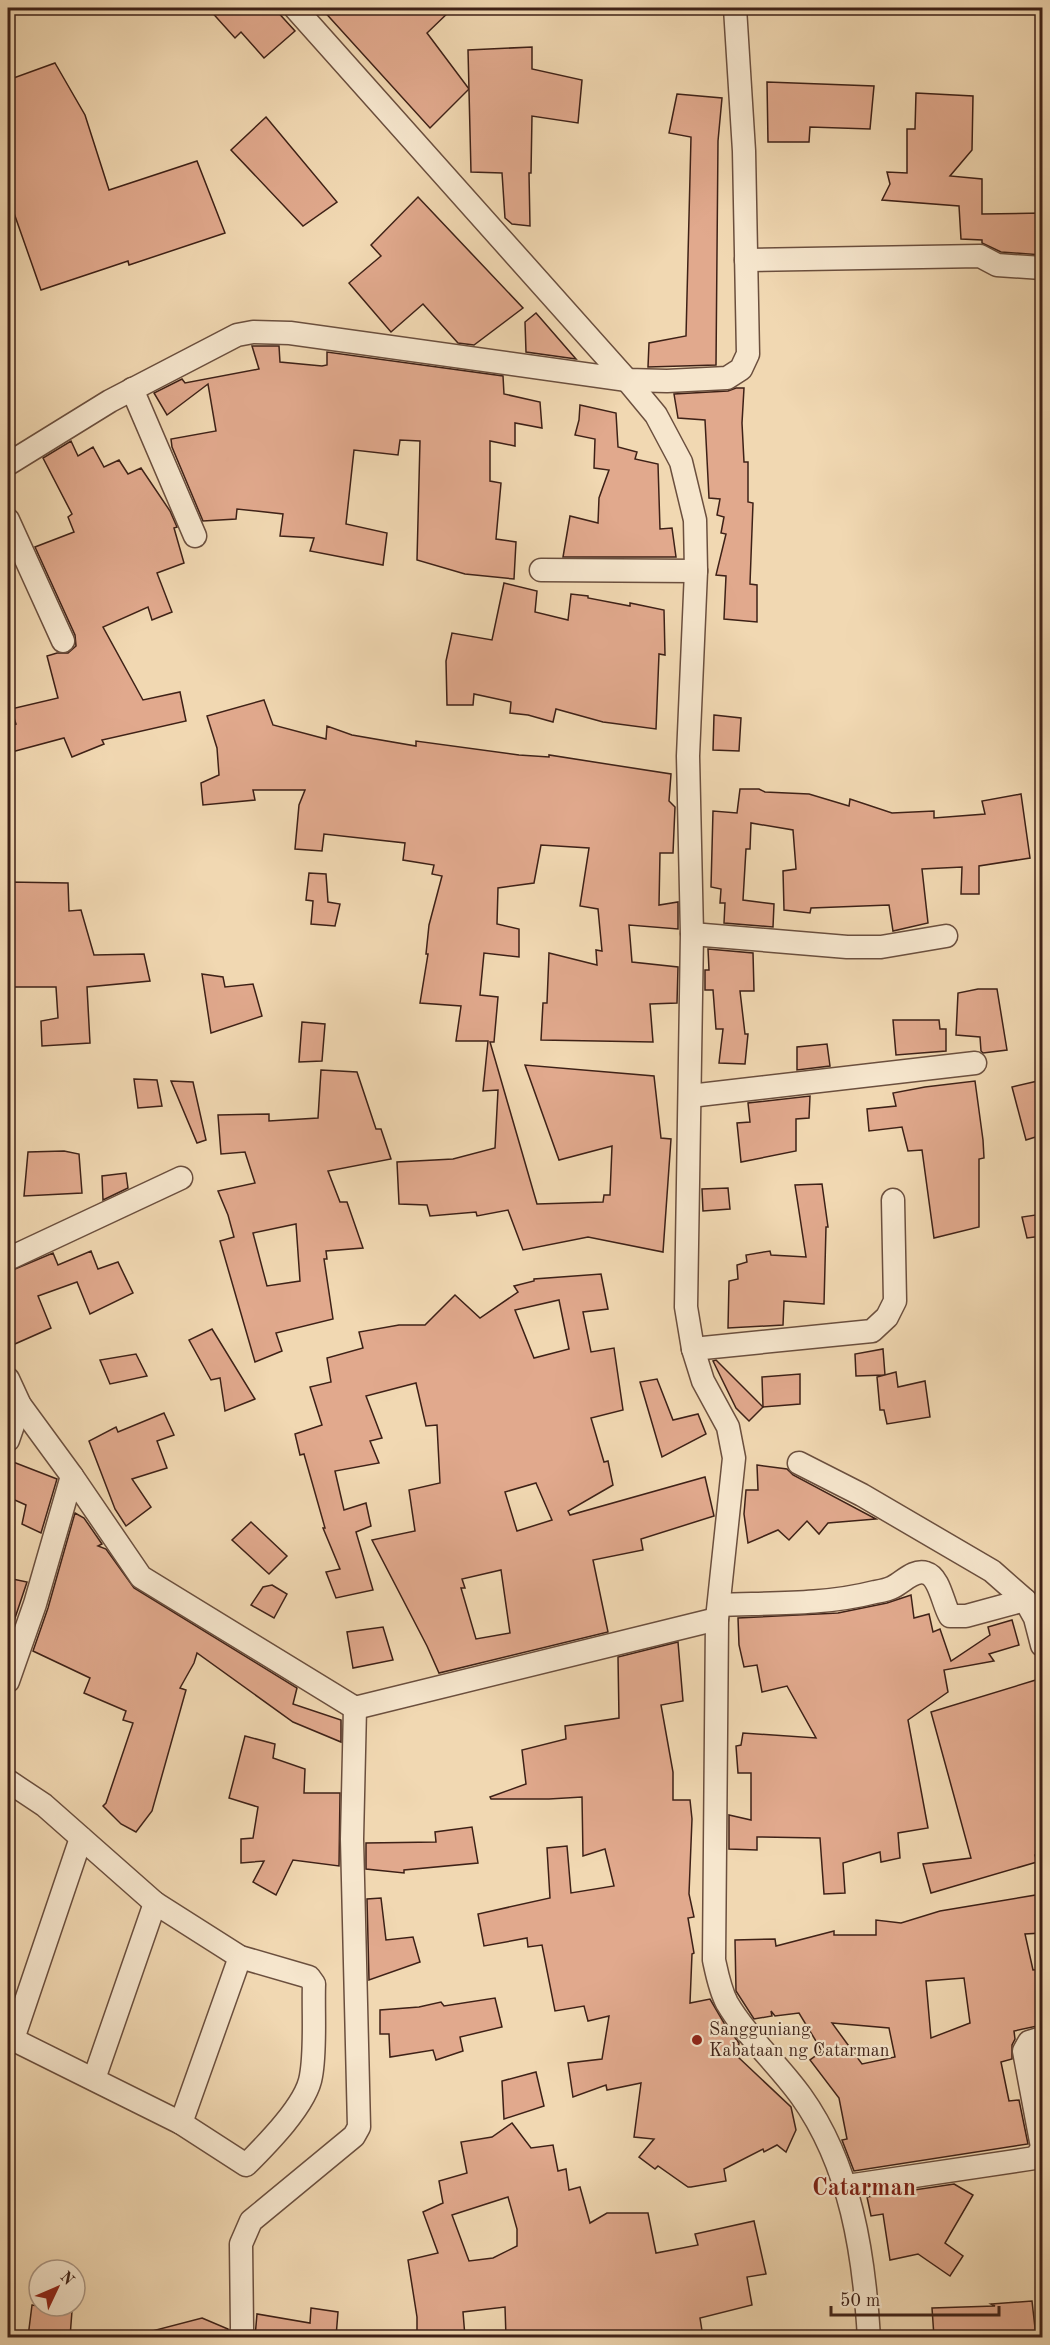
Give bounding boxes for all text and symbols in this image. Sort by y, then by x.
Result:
place label: Sangguniang Kabataan ng Catarman [709,2021,890,2060]
marker: Sangguniang Kabataan ng Catarman [690,2033,704,2047]
district label: Catarman [812,2177,916,2201]
north arrow [27,2258,87,2318]
text: N [56,2269,77,2289]
scale bar [831,2279,999,2317]
text: 50 m [840,2292,880,2310]

